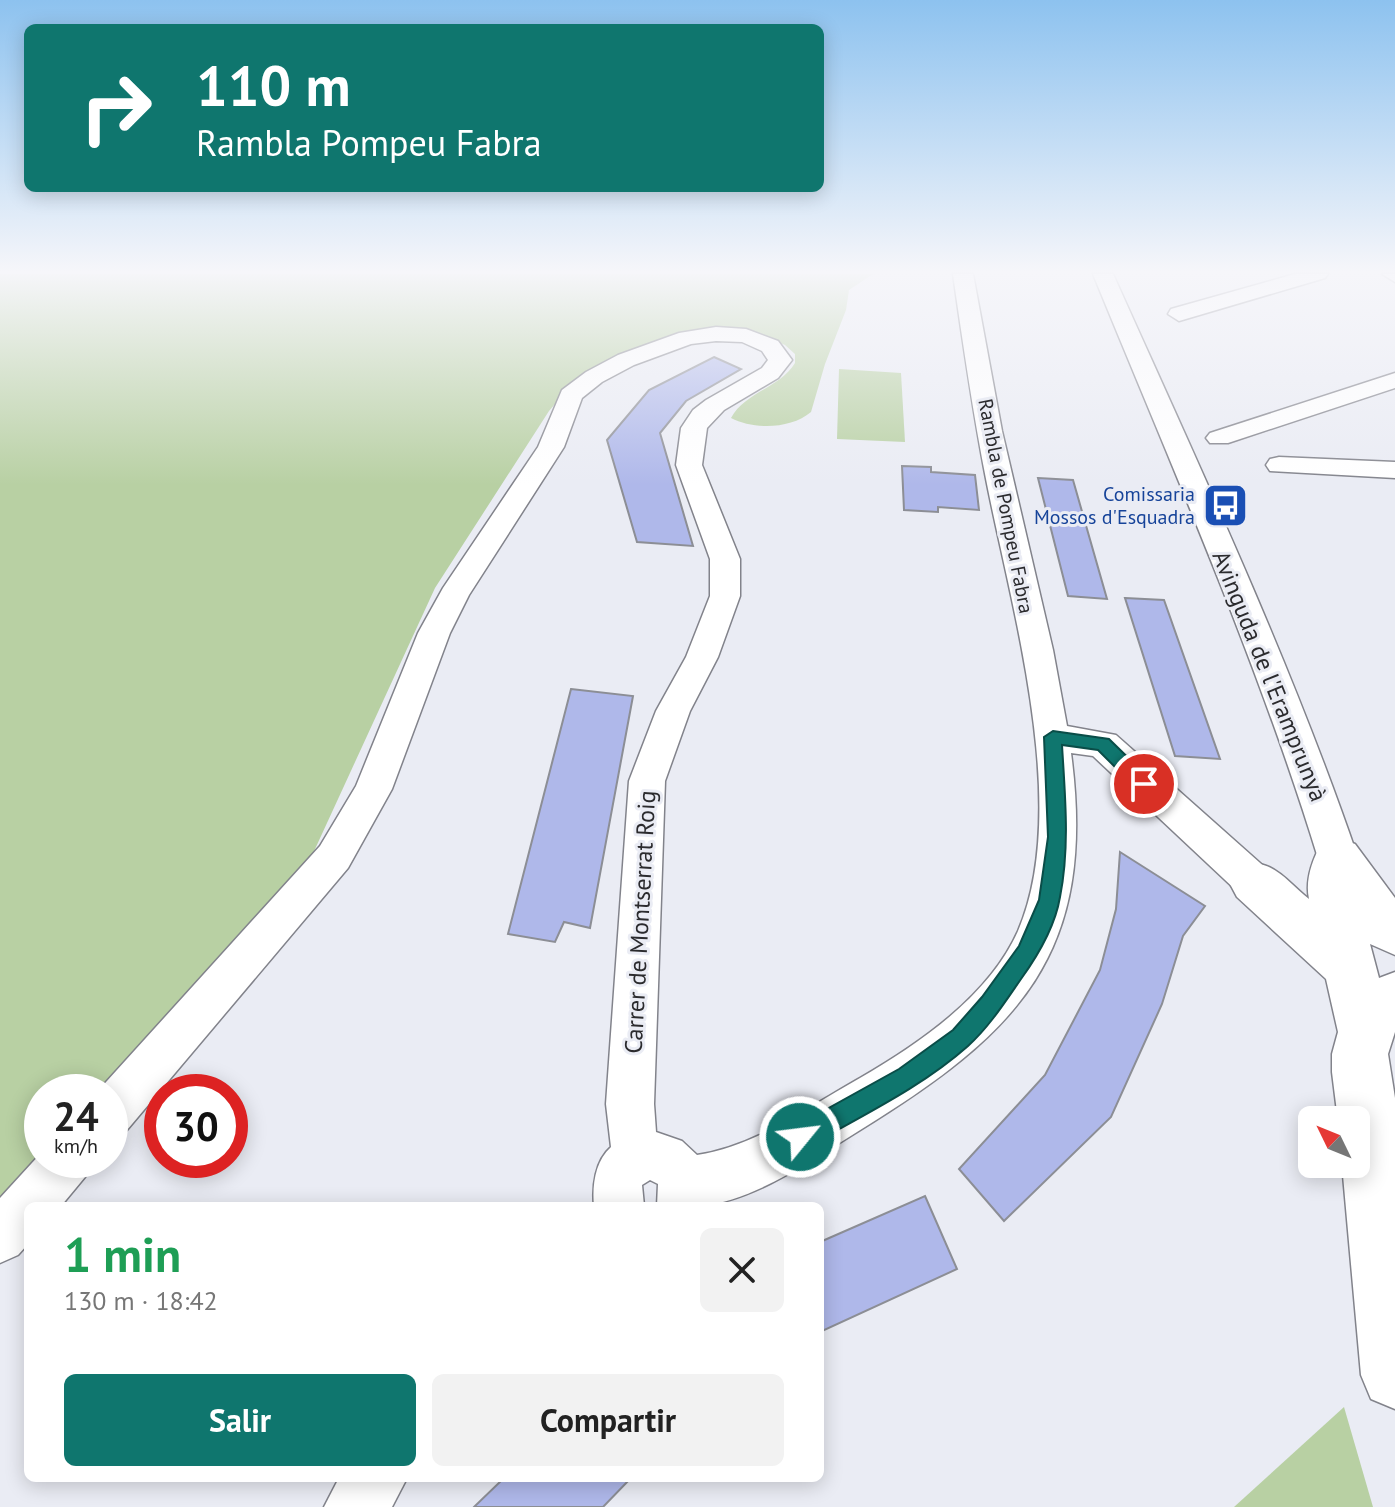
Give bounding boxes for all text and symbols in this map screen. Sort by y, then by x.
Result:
text: 110 m [196,49,351,121]
icon: right [64,56,168,160]
text: Rambla Pompeu Fabra [196,119,542,166]
street label: Rambla de Pompeu Fabra [972,396,1040,616]
place label: Comissaria Mossos d'Esquadra [1034,481,1195,530]
bus stop icon: Comissaria Mossos d'Esquadra [1202,482,1250,530]
street label: Avinguda de l'Eramprunyà [1205,546,1335,806]
pin [1110,750,1178,818]
icon: arrive [1122,762,1166,806]
street label: Carrer de Montserrat Roig [618,790,662,1054]
speed limit sign: 30 [144,1074,248,1178]
text: 24 [53,1090,99,1142]
position arrow [758,1095,842,1179]
north arrow [1298,1106,1370,1178]
map controls [1298,1106,1370,1178]
text: km/h [54,1133,98,1159]
text: 1 min [64,1223,181,1285]
button: close [700,1228,784,1312]
text: 130 m · 18:42 [64,1284,218,1317]
button: Salir [64,1374,416,1466]
button: Compartir [432,1374,784,1466]

